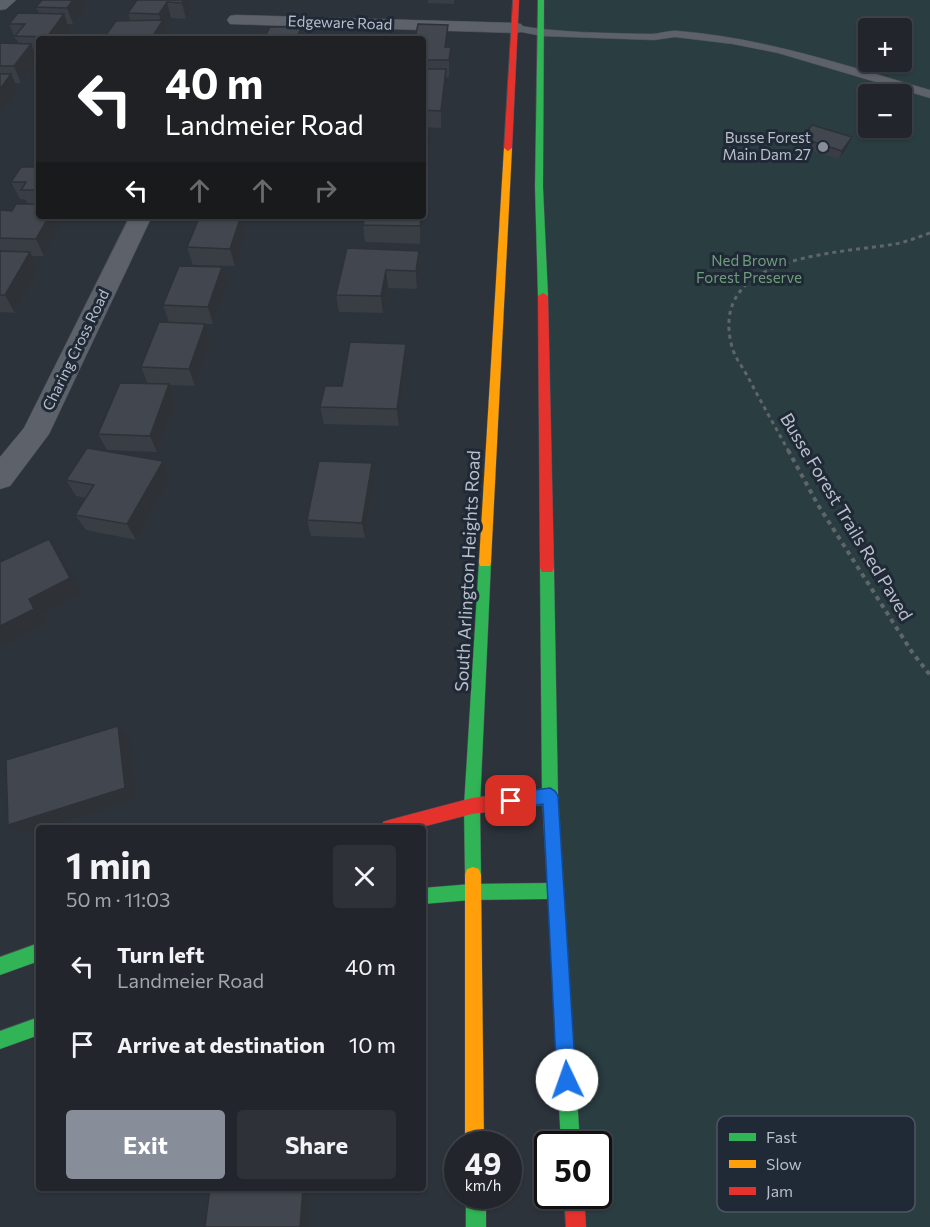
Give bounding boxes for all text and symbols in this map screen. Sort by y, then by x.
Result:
street label: Edgeware Road [287,11,393,33]
map controls [858,18,912,138]
button: + [858,18,912,72]
text: 40 m [165,56,263,108]
icon: left [66,60,144,138]
button: − [858,84,912,138]
text: Landmeier Road [165,108,364,141]
place label: Busse Forest Main Dam 27 [723,128,811,163]
marker: Busse Forest Main Dam 27 [816,140,830,154]
icon: left [120,174,153,207]
icon: ahead [183,174,216,207]
icon: ahead [246,174,279,207]
icon: right [309,174,342,207]
park label: Ned Brown Forest Preserve [696,251,802,286]
street label: Charing Cross Road [38,286,112,413]
street label: Busse Forest Trails Red Paved [776,409,918,624]
street label: South Arlington Heights Road [450,450,484,692]
pin [485,775,536,826]
icon: arrive [494,784,527,817]
text: 1 min [66,842,151,886]
button: close [333,845,396,908]
text: 50 m · 11:03 [66,887,170,911]
text: Turn left [117,941,204,968]
icon: left [66,950,99,983]
text: 40 m [345,953,396,980]
text: Landmeier Road [117,968,264,992]
icon: arrive [66,1028,99,1061]
text: Arrive at destination [117,1031,325,1058]
text: 10 m [349,1031,396,1058]
position arrow [535,1048,599,1112]
button: Exit [66,1110,225,1179]
button: Share [237,1110,396,1179]
legend [717,1116,915,1212]
text: Fast [766,1127,797,1146]
speed limit sign: 50 [534,1131,612,1209]
text: 49 [465,1144,501,1181]
text: Slow [766,1154,802,1173]
text: km/h [465,1176,501,1194]
text: Jam [766,1181,793,1200]

